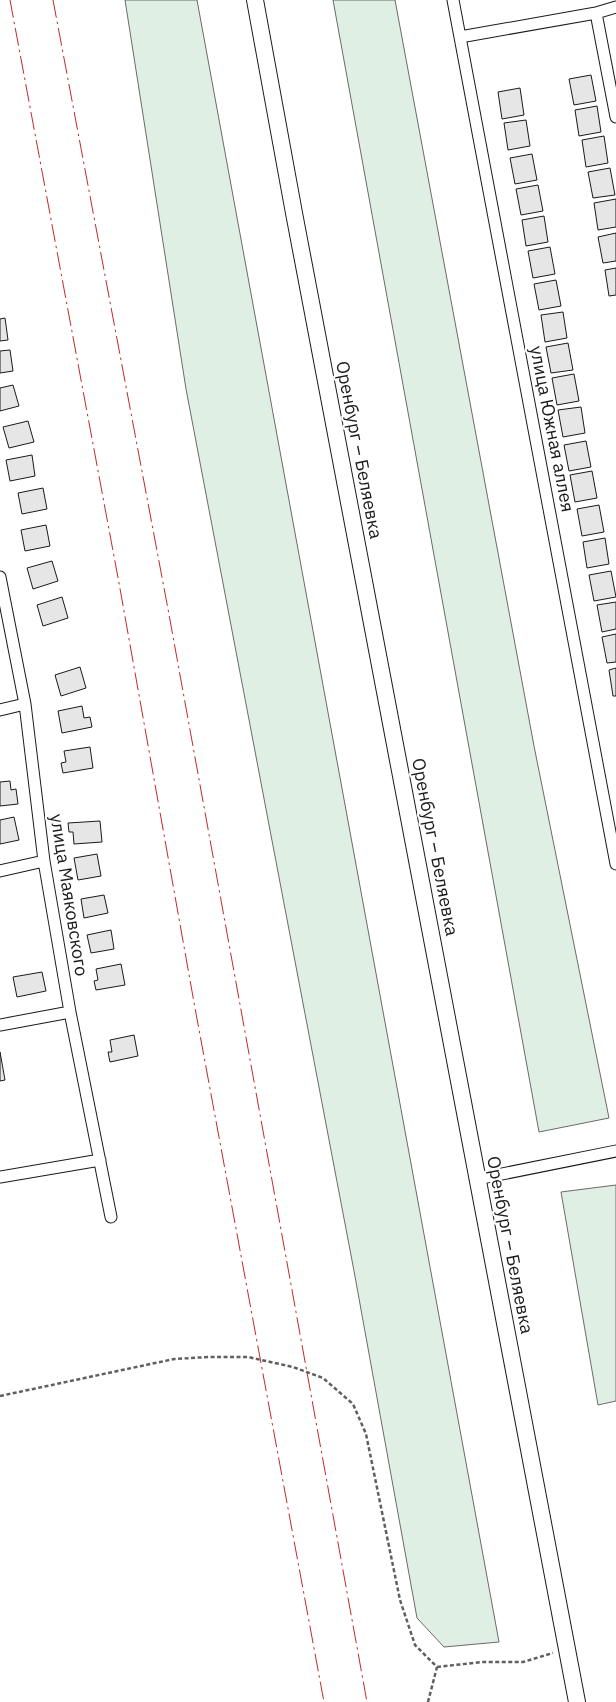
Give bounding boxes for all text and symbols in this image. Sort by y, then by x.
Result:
street label: улица Южная аллея [525,344,580,514]
street label: Оренбург – Беляевка [331,359,388,541]
street label: Оренбург – Беляевка [407,756,464,938]
street label: улица Маяковского [45,812,94,978]
street label: Оренбург – Беляевка [482,1154,539,1336]

